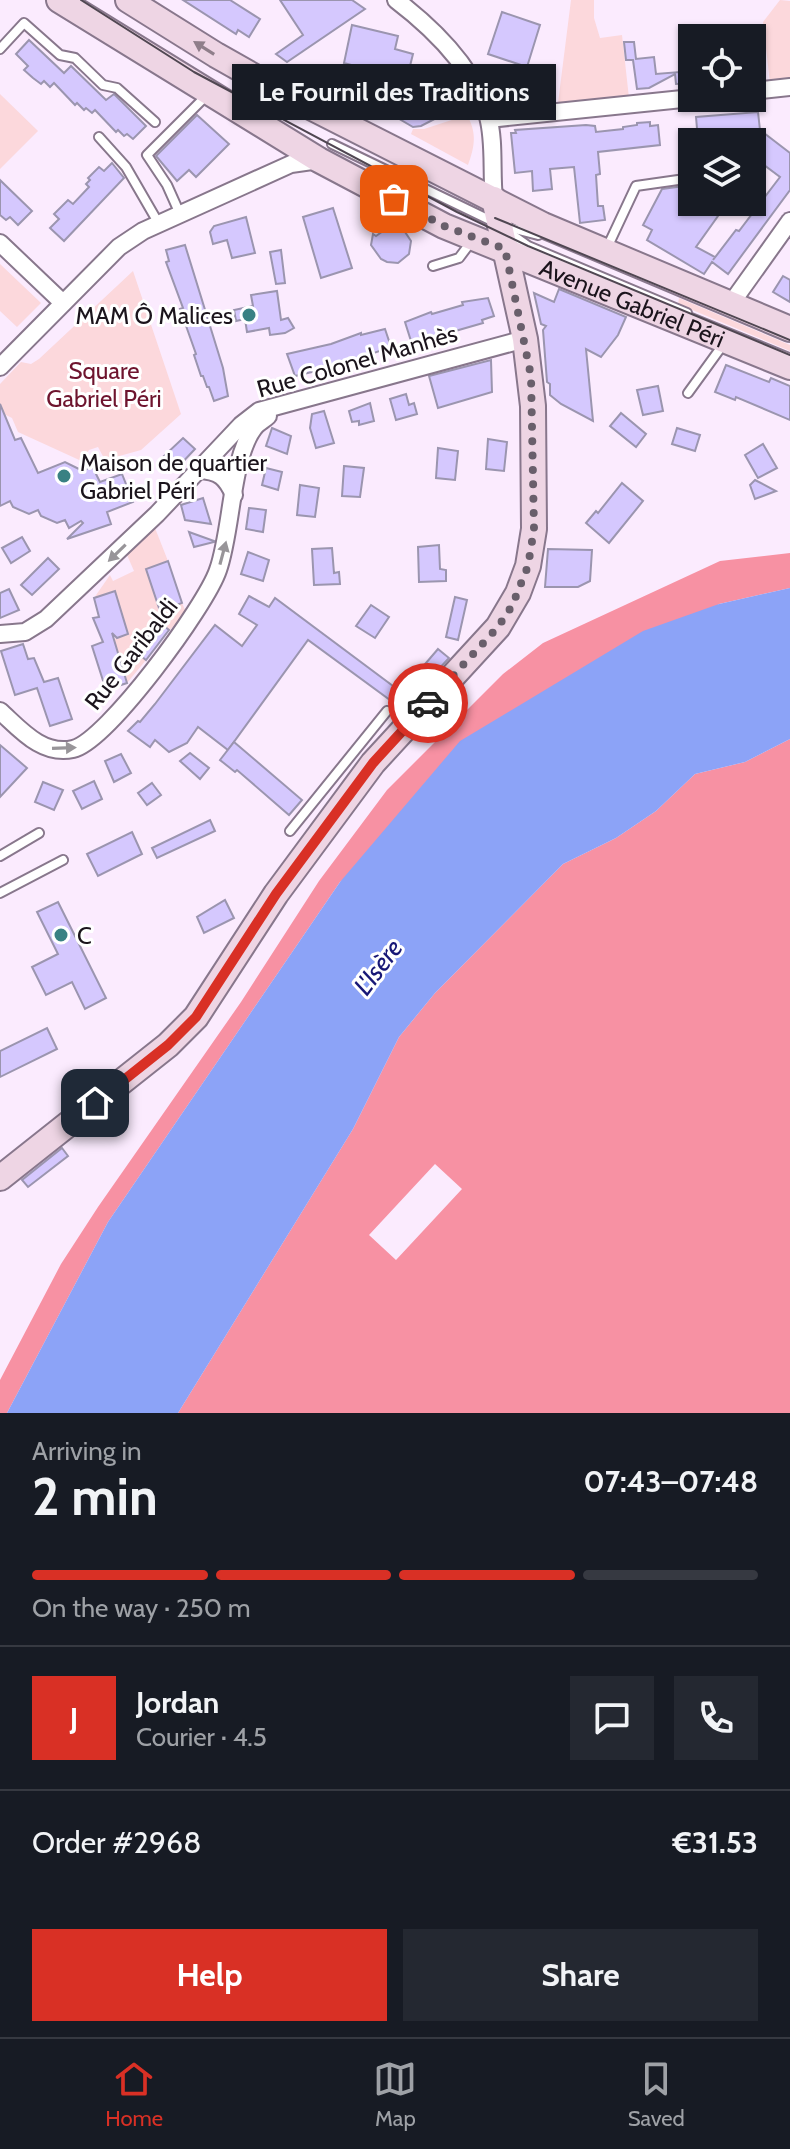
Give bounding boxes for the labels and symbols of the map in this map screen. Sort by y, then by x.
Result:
one-way arrow [194,40,215,55]
callout: Le Fournil des Traditions [232,63,556,119]
pin [360,165,428,233]
street label: Avenue Gabriel Péri [536,252,729,353]
place label: MAM Ô Malices [75,301,233,330]
marker: MAM Ô Malices [240,306,258,324]
street label: Rue Colonel Manhès [253,318,461,403]
park label: Square Gabriel Péri [46,356,162,413]
place label: Maison de quartier Gabriel Péri [80,448,267,505]
marker: Maison de quartier Gabriel Péri [55,467,73,485]
one-way arrow [217,540,230,564]
one-way arrow [108,543,127,562]
street label: Rue Garibaldi [78,592,184,716]
courier [388,663,468,743]
one-way arrow [52,741,78,754]
place label: C [77,921,92,950]
marker: C [52,926,70,944]
water label: L'Isère [347,933,409,1001]
pin [61,1069,129,1137]

